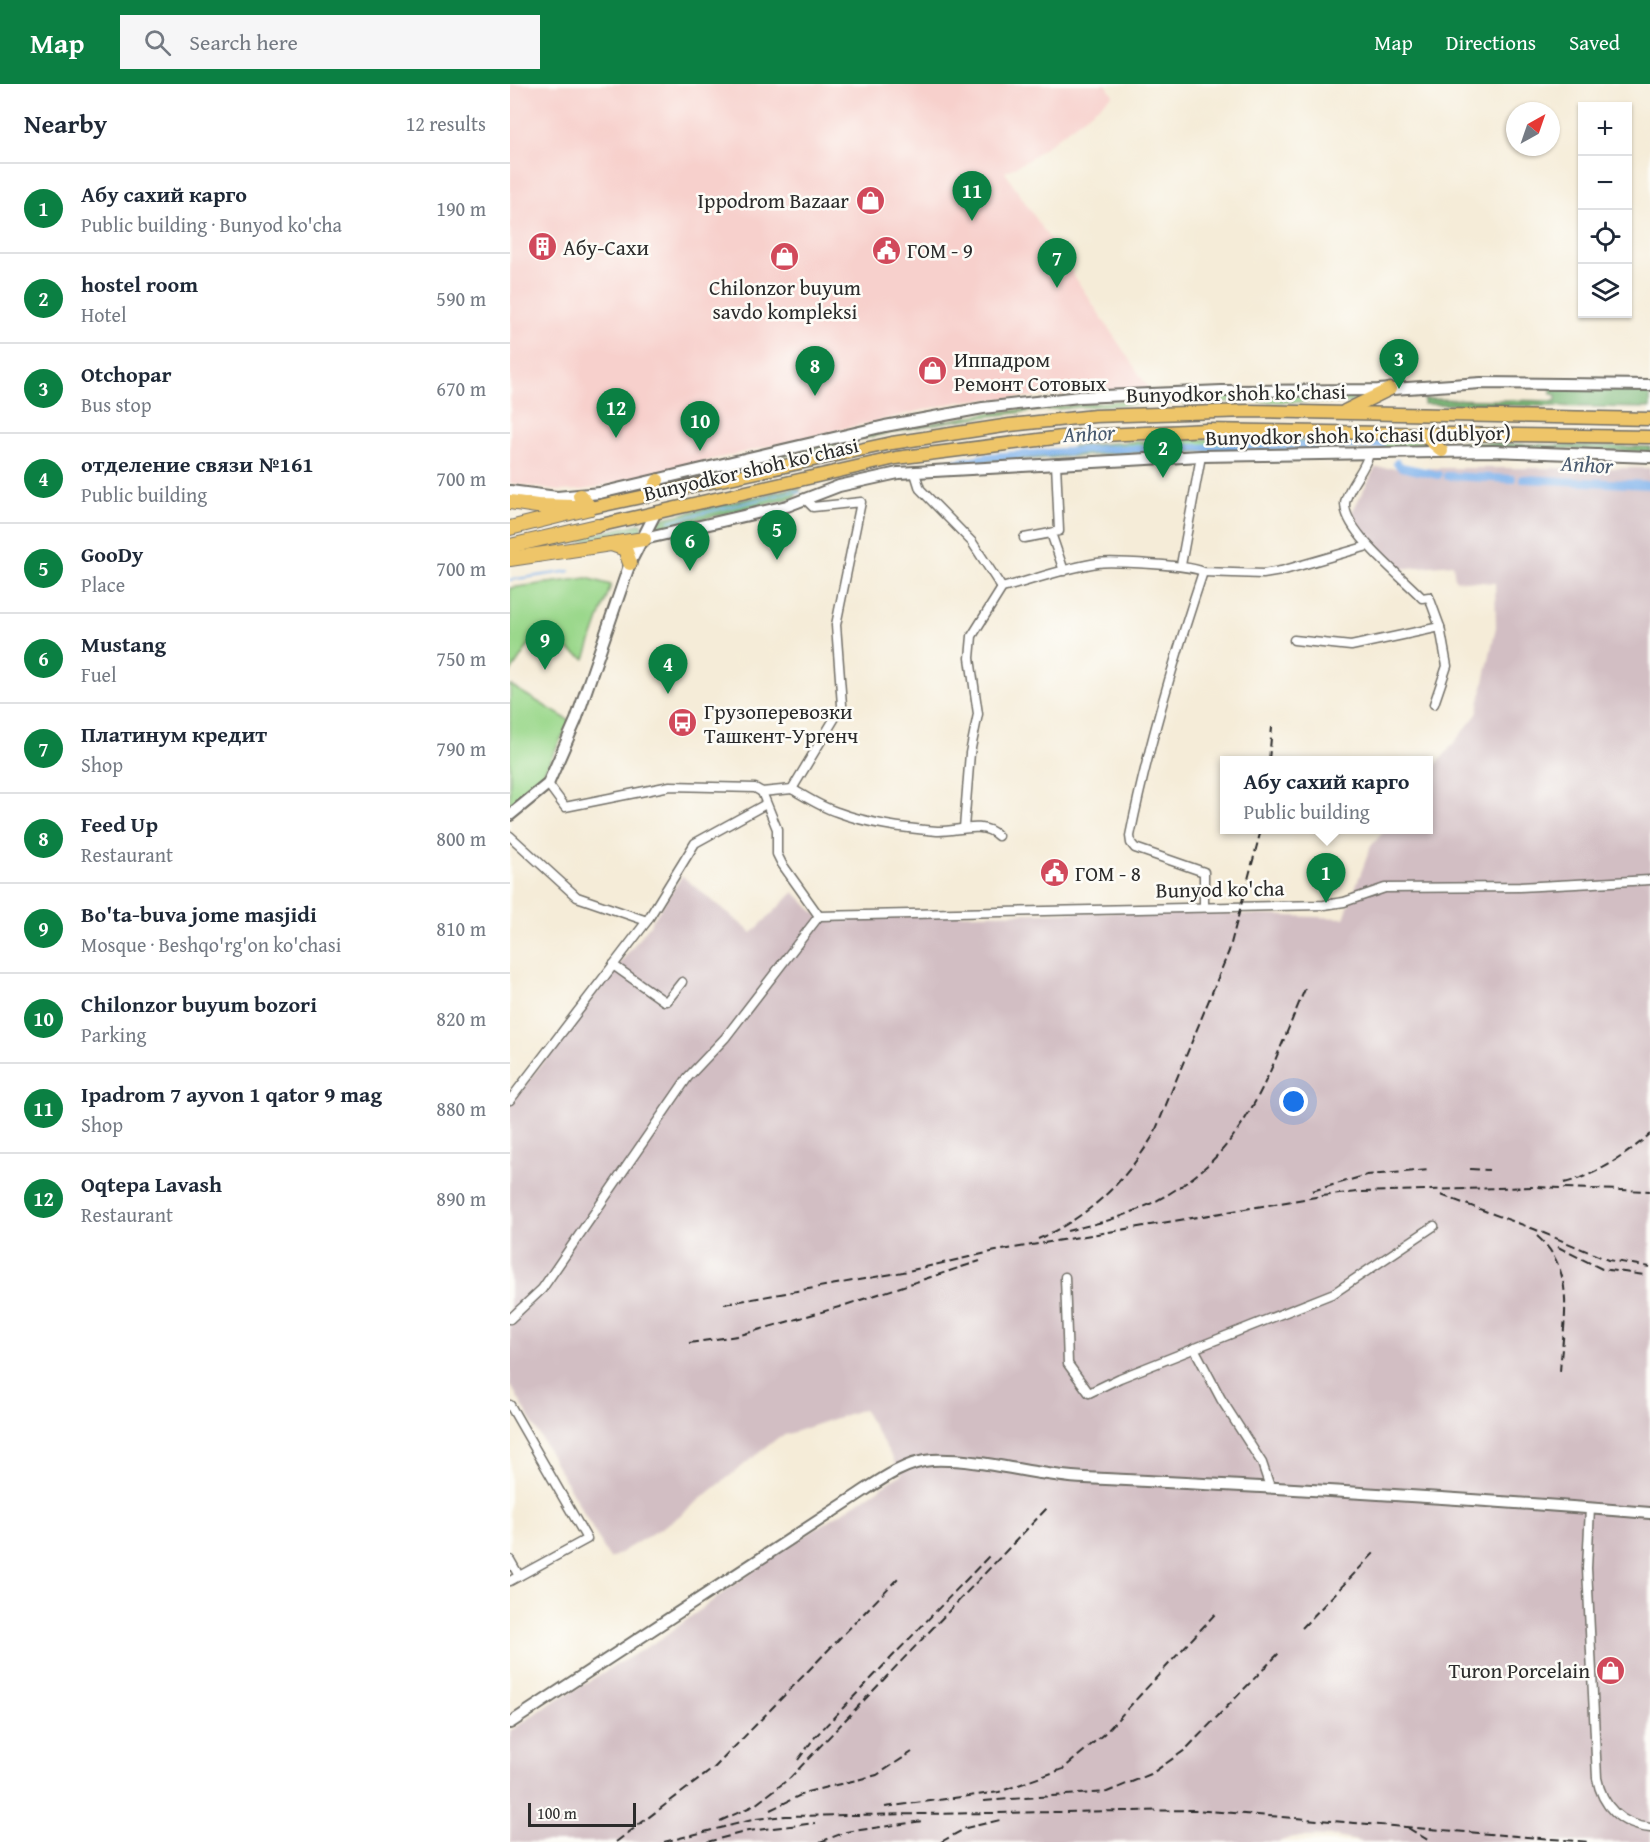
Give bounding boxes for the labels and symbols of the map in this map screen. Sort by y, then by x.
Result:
north arrow [1506,102,1560,156]
pin: 11 [952,172,992,221]
shop icon: Ippodrom Bazaar [854,184,886,216]
place label: Ippodrom Bazaar [698,185,849,216]
building icon: Абу-Сахи [526,231,558,263]
place label: Абу-Сахи [563,232,649,263]
public building icon: ГОМ - 9 [870,234,902,266]
place label: ГОМ - 9 [907,235,973,266]
pin: 7 [1038,238,1076,288]
shop icon: Chilonzor buyum savdo kompleksi [769,240,801,272]
place label: Chilonzor buyum savdo kompleksi [709,272,861,327]
pin: 3 [1380,340,1418,389]
place label: Иппадром Ремонт Сотовых [954,344,1107,399]
pin: 8 [796,346,834,396]
shop icon: Иппадром Ремонт Сотовых [917,355,949,387]
street label: Bunyodkor shoh ko'chasi [1126,376,1346,410]
pin: 12 [596,388,636,438]
pin: 10 [680,402,720,451]
water label: Anhor [1061,416,1117,450]
street label: Bunyodkor shoh koʻchasi (dublyor) [1205,417,1511,453]
pin: 2 [1144,428,1182,478]
street label: Bunyodkor shoh ko'chasi [640,429,862,509]
water label: Anhor [1559,447,1615,481]
pin: 5 [758,510,796,560]
pin: 6 [670,522,710,571]
pin: 9 [525,620,564,670]
pin: 4 [648,644,688,694]
place label: Грузоперевозки Ташкент-Ургенч [704,696,858,751]
bus stop icon: Грузоперевозки Ташкент-Ургенч [667,707,699,739]
pin: 1 [1306,854,1346,903]
public building icon: ГОМ - 8 [1038,857,1070,889]
place label: ГОМ - 8 [1075,858,1141,889]
street label: Bunyod ko'cha [1155,872,1285,906]
your location [1279,1087,1308,1116]
shop icon: Turon Porcelain [1595,1654,1627,1686]
place label: Turon Porcelain [1448,1655,1590,1686]
scale bar [528,1800,636,1828]

